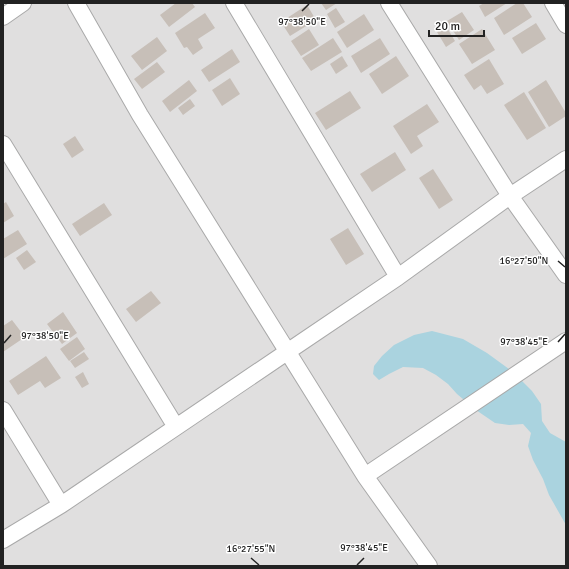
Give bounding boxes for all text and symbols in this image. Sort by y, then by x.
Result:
scale bar [429,12,484,38]
text: 97°38'50"E [278,16,326,28]
text: 20 m [435,19,460,34]
text: 16°27'50"N [500,255,548,267]
text: 97°38'50"E [21,330,69,342]
text: 97°38'45"E [500,336,548,348]
text: 97°38'45"E [340,542,388,554]
text: 16°27'55"N [227,543,275,555]

